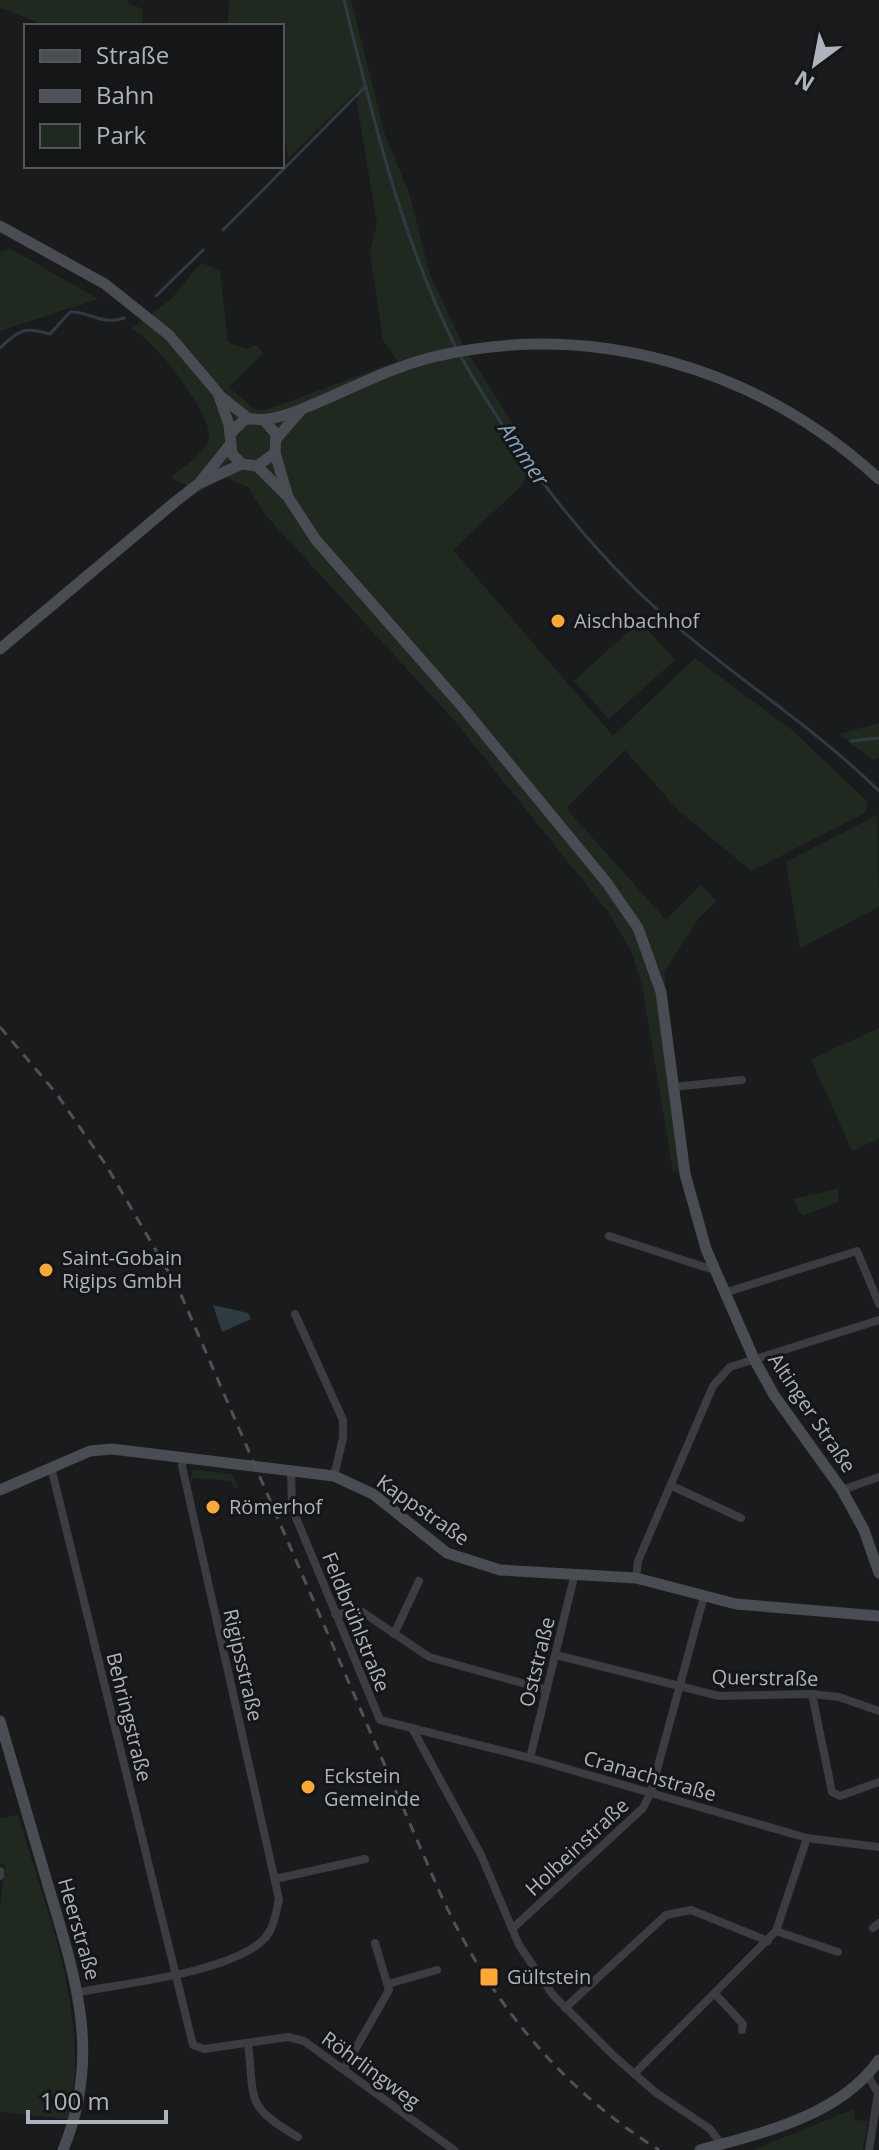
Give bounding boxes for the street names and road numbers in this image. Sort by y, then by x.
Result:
street label: Altinger Straße [762,1348,862,1478]
street label: Kappstraße [372,1468,475,1551]
street label: Feldbrühlstraße [316,1548,397,1696]
street label: Rigipsstraße [217,1606,270,1724]
street label: Oststraße [512,1614,561,1710]
street label: Behringstraße [100,1649,159,1784]
street label: Querstraße [711,1663,819,1692]
street label: Cranachstraße [581,1744,720,1807]
street label: Holbeinstraße [519,1792,634,1902]
street label: Heerstraße [52,1875,107,1983]
street label: Röhrlingweg [317,2025,426,2115]

